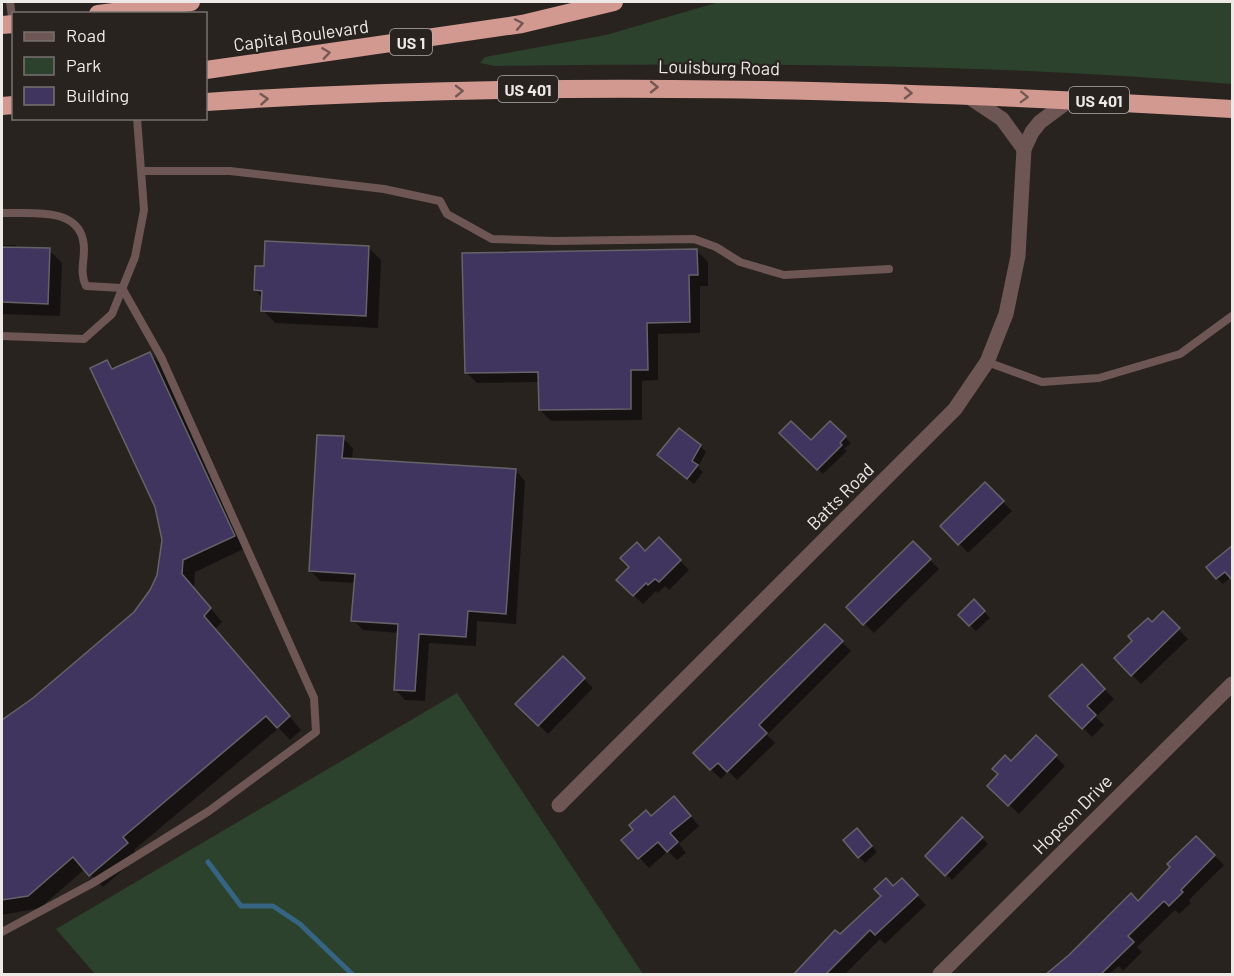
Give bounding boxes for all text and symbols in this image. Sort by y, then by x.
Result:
legend [12,12,207,120]
street label: Capital Boulevard [232,15,370,55]
one-way arrow [513,18,523,31]
text: Road [66,24,106,46]
road number: US 1 [390,29,432,55]
one-way arrow [321,48,330,60]
text: Park [66,54,101,76]
street label: Louisburg Road [658,55,780,79]
road number: US 401 [498,76,558,102]
one-way arrow [649,81,658,93]
text: Building [66,84,129,106]
one-way arrow [454,84,463,97]
one-way arrow [903,87,912,100]
road number: US 401 [1069,87,1129,113]
one-way arrow [1019,90,1028,103]
one-way arrow [259,92,268,105]
street label: Batts Road [802,458,878,534]
street label: Hopson Drive [1028,770,1116,858]

